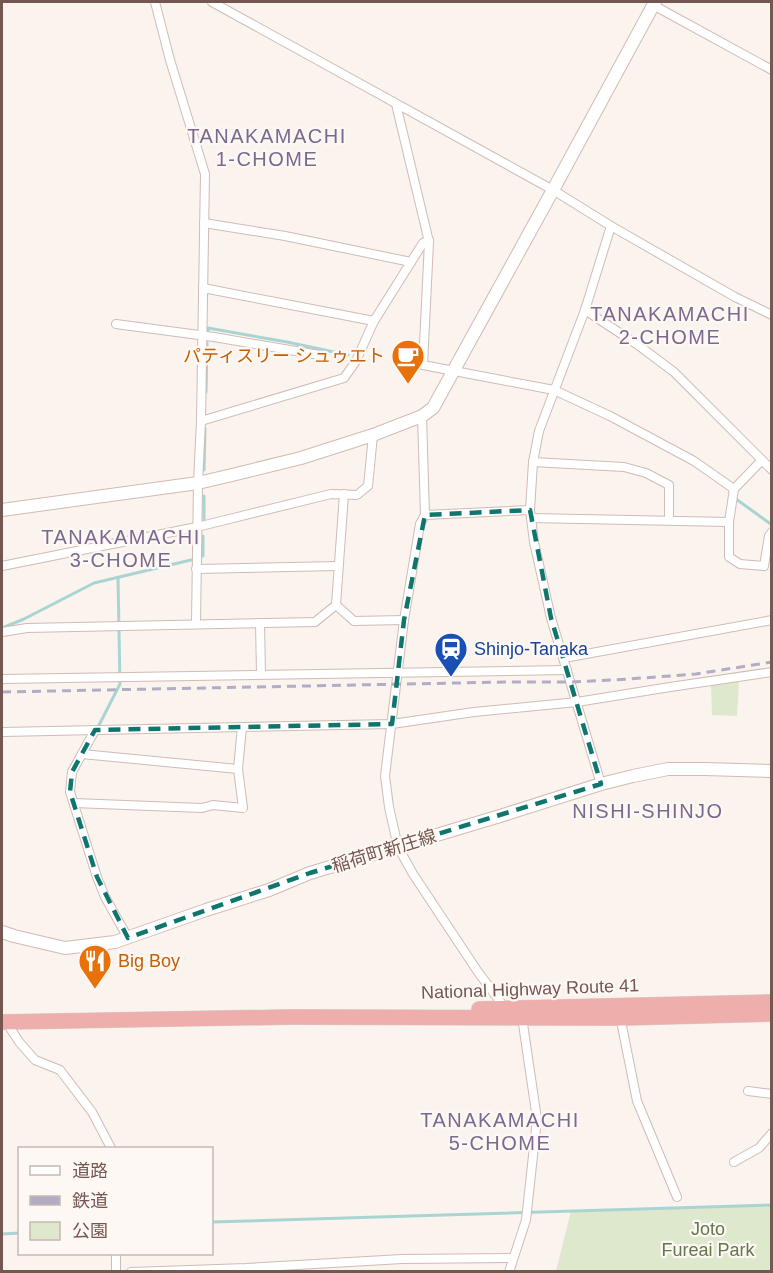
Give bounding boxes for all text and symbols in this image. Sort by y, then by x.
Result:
district label: TANAKAMACHI 1-CHOME [187,125,347,170]
district label: TANAKAMACHI 2-CHOME [590,303,750,348]
cafe icon: パティスリー シュゥエト [390,338,426,385]
place label: パティスリー シュゥエト [183,346,385,366]
district label: TANAKAMACHI 3-CHOME [41,526,201,571]
station icon: Shinjo-Tanaka [433,631,469,678]
place label: Shinjo-Tanaka [474,639,589,659]
district label: NISHI-SHINJO [572,800,724,822]
street label: 稲荷町新庄線 [329,826,439,876]
restaurant icon: Big Boy [77,943,113,990]
place label: Big Boy [118,951,180,971]
street label: National Highway Route 41 [421,975,639,1003]
district label: TANAKAMACHI 5-CHOME [420,1109,580,1154]
legend [18,1147,213,1255]
text: 道路 [72,1161,108,1181]
text: 鉄道 [72,1191,108,1211]
park label: Joto Fureai Park [661,1219,756,1260]
text: 公園 [72,1221,108,1241]

